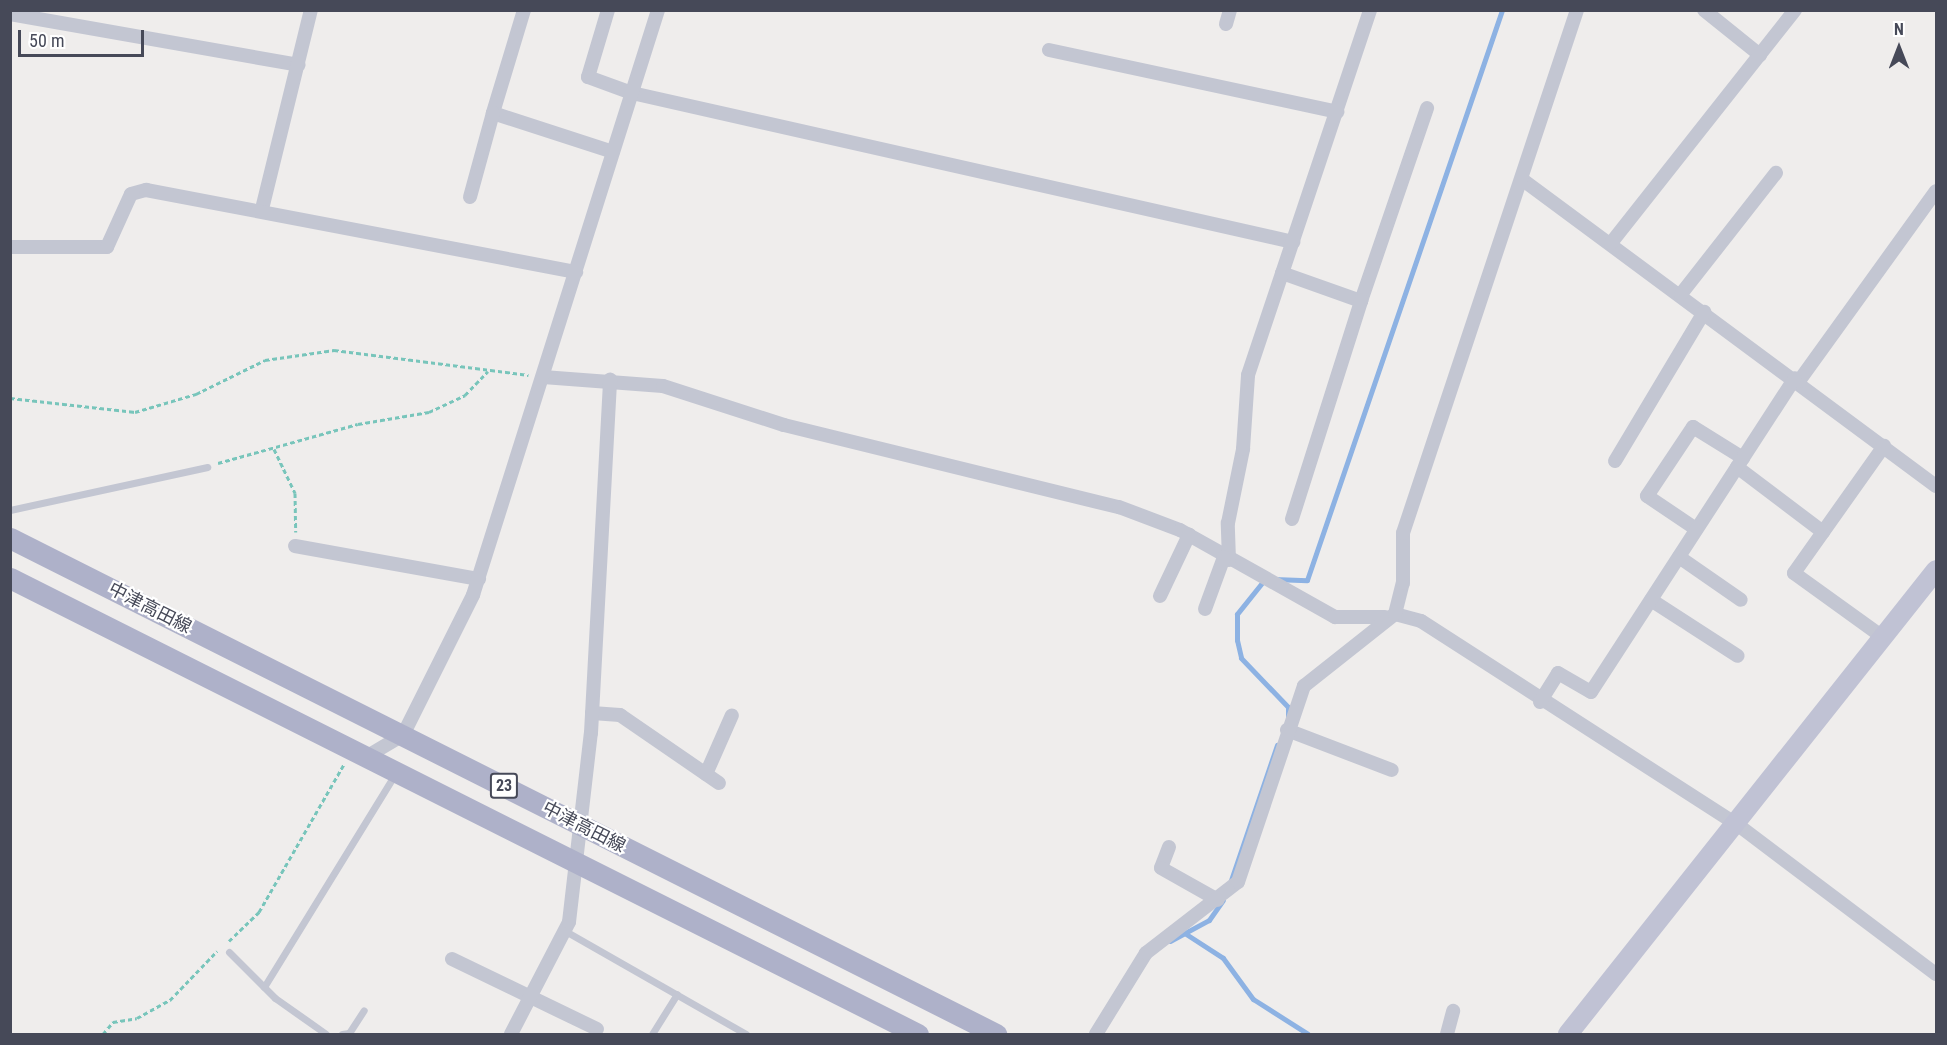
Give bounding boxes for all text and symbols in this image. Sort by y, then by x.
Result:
scale bar [21,18,147,56]
north arrow [1869,18,1929,78]
text: N [1894,20,1904,39]
text: 50 m [29,30,64,51]
street label: 中津高田線 [105,578,195,638]
road number: 23 [489,773,519,799]
street label: 中津高田線 [539,797,629,857]

